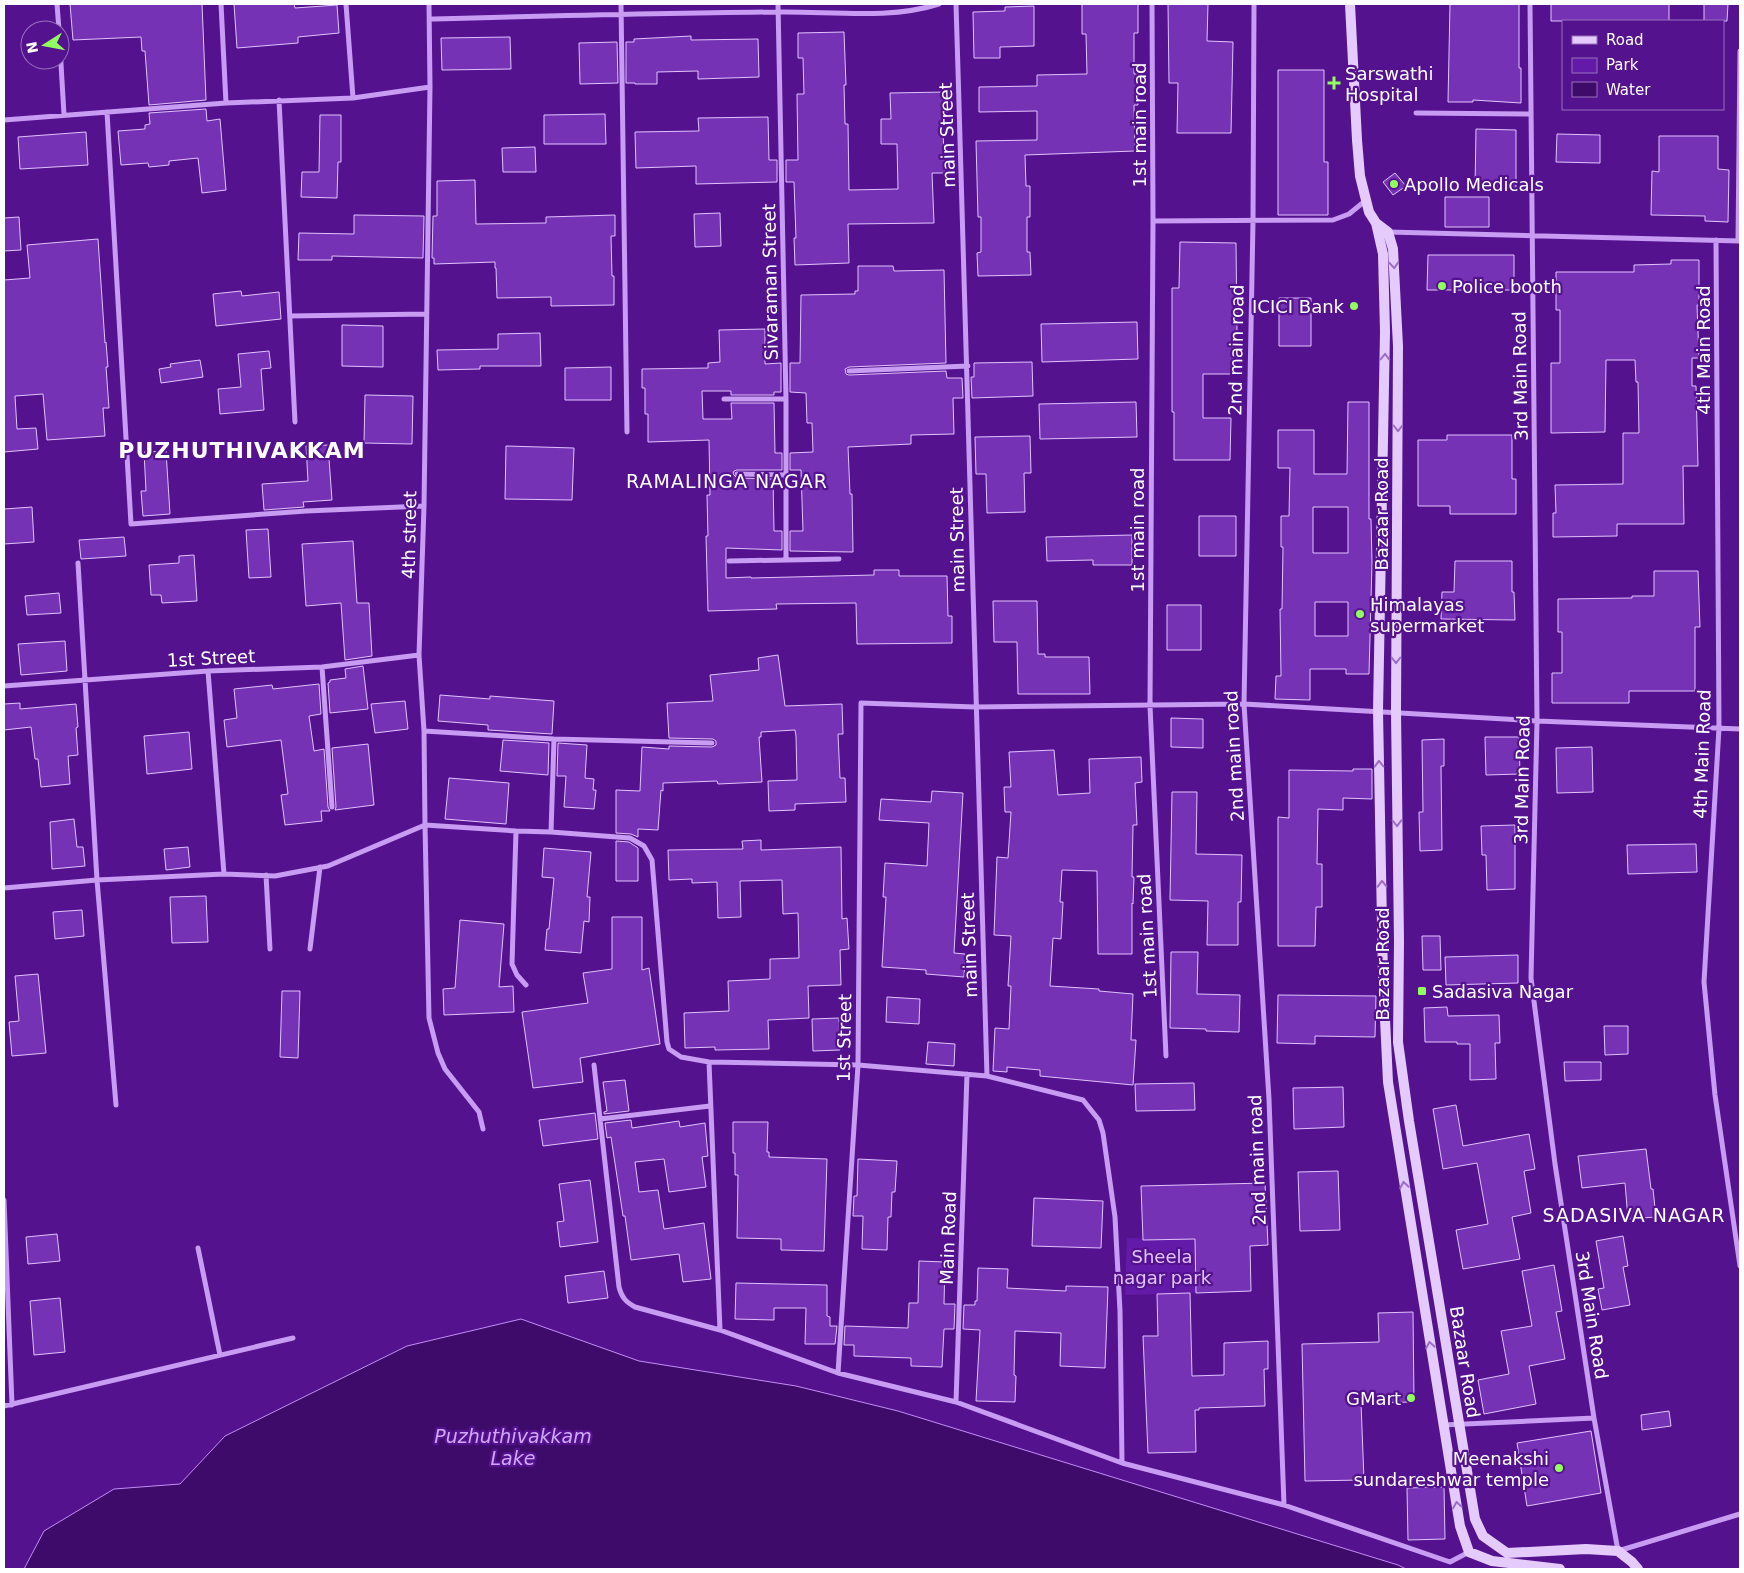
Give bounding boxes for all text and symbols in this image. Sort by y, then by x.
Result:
north arrow [20,20,70,70]
legend [1562,20,1724,110]
text: Road [1606,31,1644,49]
text: N [23,40,41,55]
text: Park [1606,56,1639,74]
street label: 1st main road [1129,63,1150,187]
place label: Sarswathi Hospital [1345,63,1433,105]
marker: Sarswathi Hospital [1327,76,1341,90]
text: Water [1606,81,1651,99]
street label: main Street [935,82,959,188]
place label: Apollo Medicals [1404,174,1544,195]
marker: Apollo Medicals [1388,178,1400,190]
street label: Sivaraman Street [758,203,782,361]
one-way arrow [1388,262,1399,270]
place label: Police booth [1452,276,1562,297]
marker: Police booth [1436,280,1448,292]
street label: 2nd main road [1224,284,1248,416]
street label: 4th Main Road [1693,285,1714,415]
place label: ICICI Bank [1252,296,1345,317]
marker: ICICI Bank [1348,300,1360,312]
street label: 3rd Main Road [1508,311,1532,441]
one-way arrow [1379,352,1390,360]
one-way arrow [1393,424,1403,432]
district label: PUZHUTHIVAKKAM [118,438,366,463]
street label: Bazaar Road [1371,457,1392,571]
street label: 1st main road [1127,468,1148,592]
district label: RAMALINGA NAGAR [626,470,828,492]
street label: main Street [946,487,968,593]
street label: 4th street [398,491,420,579]
place label: Himalayas supermarket [1370,594,1484,636]
marker: Himalayas supermarket [1354,608,1366,620]
street label: 1st Street [166,645,256,671]
one-way arrow [1391,656,1401,664]
street label: 4th Main Road [1689,689,1715,819]
street label: 2nd main road [1220,690,1248,822]
street label: 3rd Main Road [1510,715,1534,845]
one-way arrow [1374,760,1384,768]
one-way arrow [1392,819,1402,827]
street label: 1st main road [1133,873,1161,999]
one-way arrow [1376,879,1387,887]
street label: main Street [957,892,981,998]
street label: Bazaar Road [1372,907,1393,1021]
place label: Sadasiva Nagar [1432,981,1574,1002]
marker: Sadasiva Nagar [1416,985,1428,997]
street label: 1st Street [833,994,855,1082]
street label: 2nd main road [1244,1094,1270,1226]
one-way arrow [1400,1180,1410,1189]
street label: Main Road [936,1191,960,1285]
district label: SADASIVA NAGAR [1543,1204,1726,1226]
park label: Sheela nagar park [1113,1246,1212,1288]
street label: 3rd Main Road [1571,1249,1613,1381]
street label: Bazaar Road [1446,1304,1484,1420]
one-way arrow [1426,1341,1436,1349]
place label: GMart [1346,1388,1401,1409]
marker: GMart [1405,1392,1417,1404]
water label: Puzhuthivakkam Lake [434,1425,592,1469]
place label: Meenakshi sundareshwar temple [1353,1448,1549,1490]
marker: Meenakshi sundareshwar temple [1553,1462,1565,1474]
one-way arrow [1452,1501,1462,1510]

